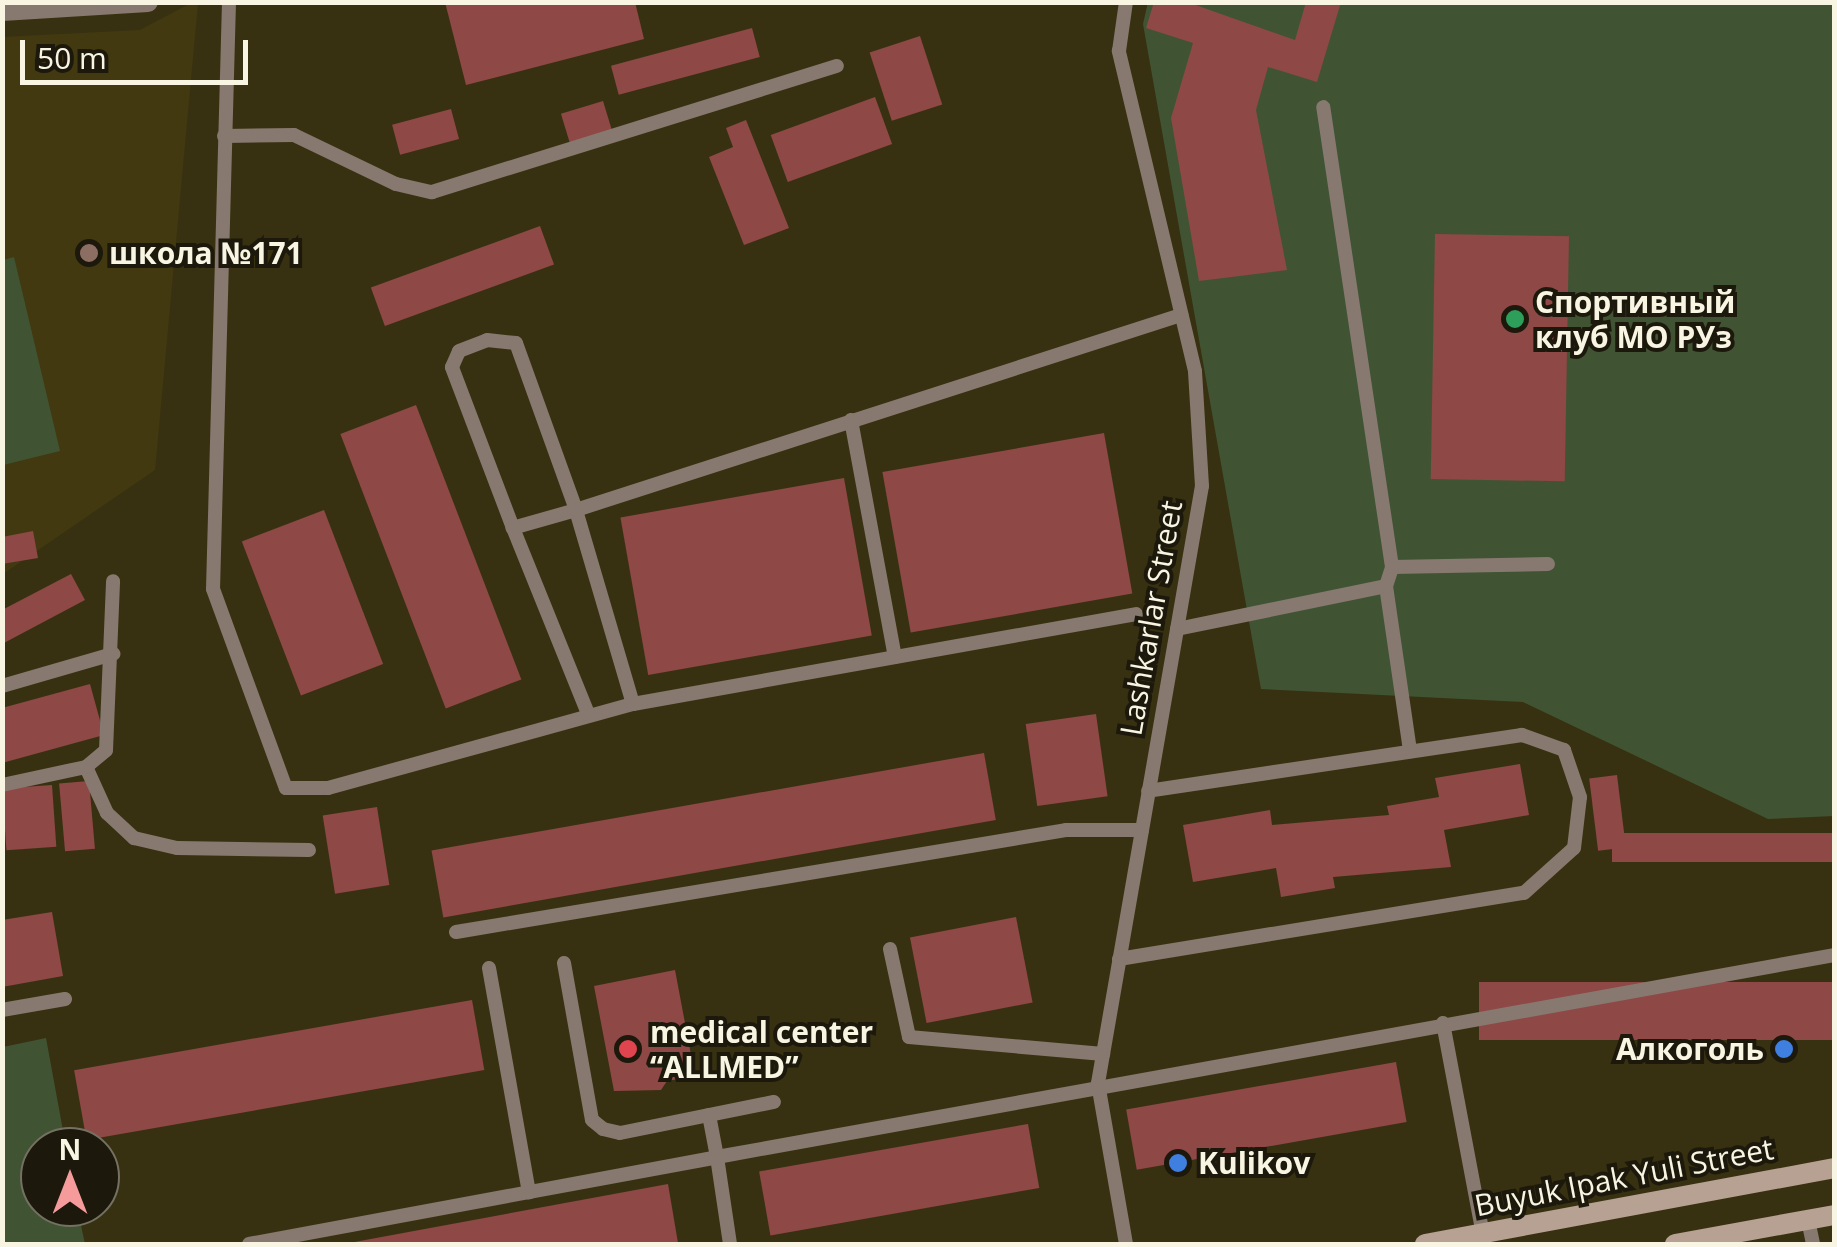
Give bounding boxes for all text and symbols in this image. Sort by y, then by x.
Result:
scale bar [25,20,252,82]
text: 50 m [37,37,107,78]
place label: школа №171 [109,235,303,271]
marker: школа №171 [78,242,100,264]
place label: Спортивный клуб МО РУз [1535,284,1735,354]
marker: Спортивный клуб МО РУз [1504,308,1526,330]
street label: Lashkarlar Street [1113,498,1189,738]
place label: medical center “ALLMED” [650,1014,873,1084]
place label: Алкоголь [1616,1031,1764,1067]
marker: medical center “ALLMED” [615,1036,641,1062]
marker: Алкоголь [1773,1038,1795,1060]
north arrow [20,1127,120,1227]
text: N [59,1130,81,1168]
street label: Buyuk Ipak Yuli Street [1472,1130,1776,1224]
place label: Kulikov [1198,1145,1310,1181]
marker: Kulikov [1167,1152,1189,1174]

